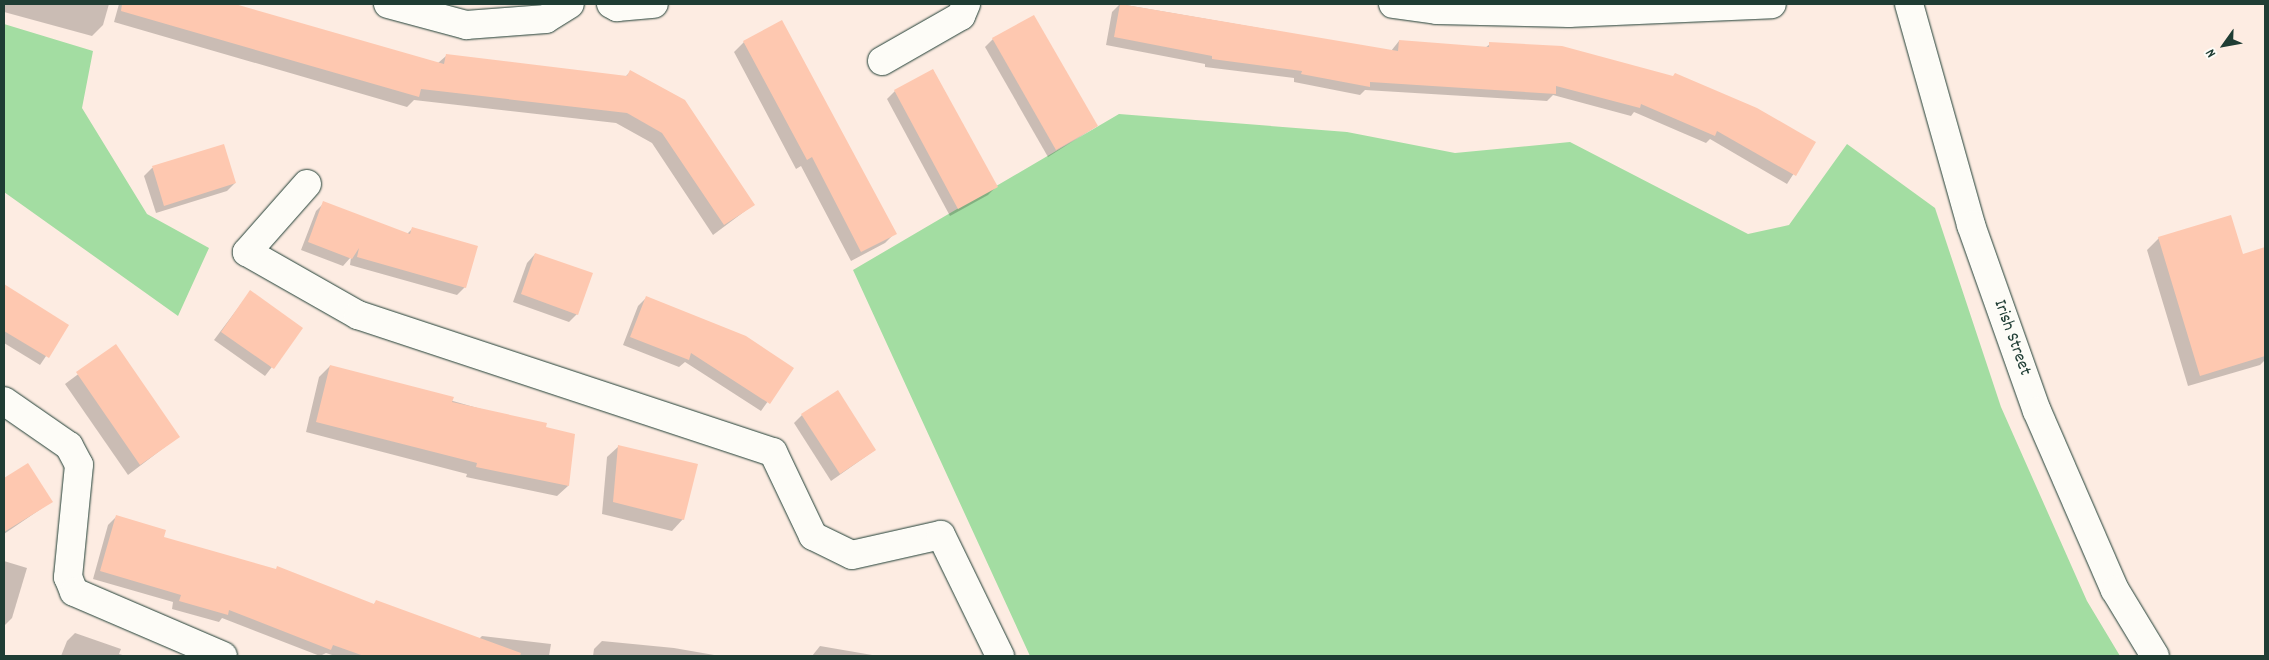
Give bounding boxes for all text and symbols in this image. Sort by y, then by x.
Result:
north arrow [2199,20,2249,70]
text: N [2201,45,2222,61]
street label: Irish Street [1987,297,2035,379]

